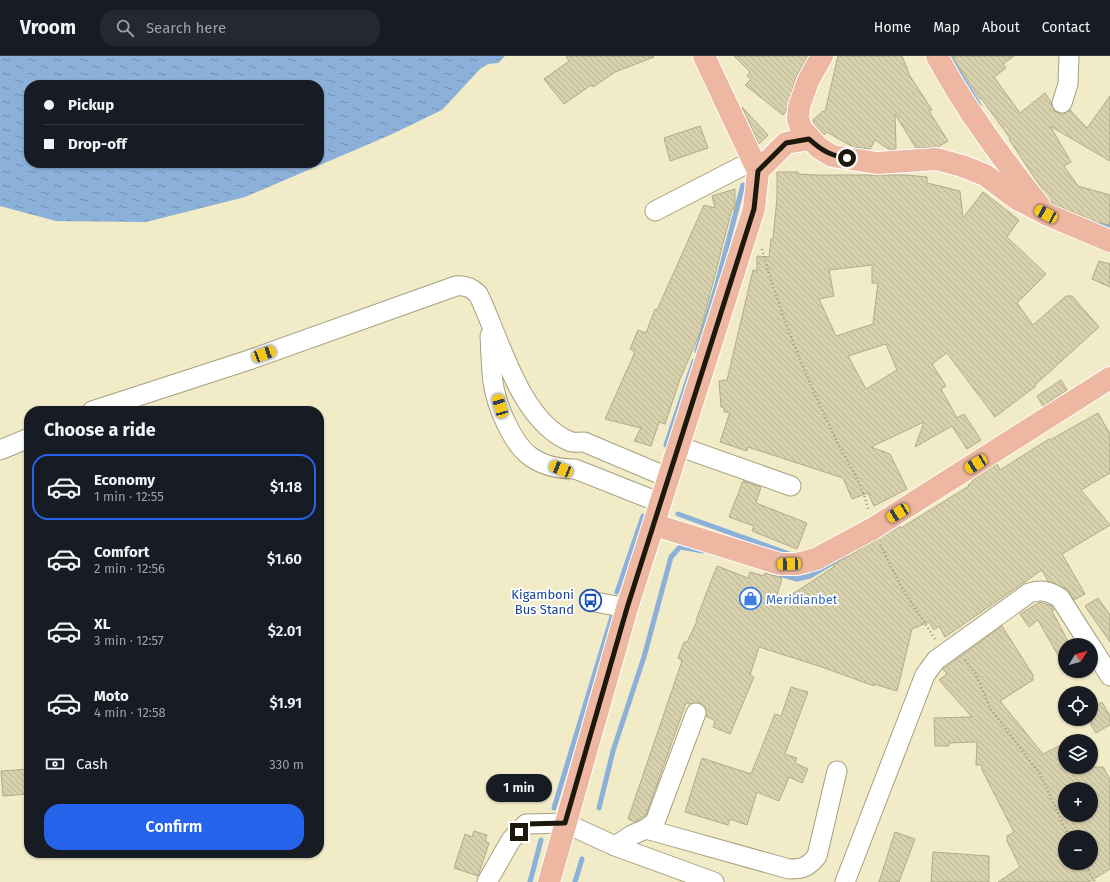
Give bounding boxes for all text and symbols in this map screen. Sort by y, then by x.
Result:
search box [100,10,380,46]
text: Vroom [20,16,76,39]
icon: search [114,17,136,39]
text: Search here [146,19,226,37]
text: Home [874,19,911,36]
text: Map [933,19,960,36]
text: About [982,19,1020,36]
text: Contact [1042,19,1090,36]
text: Pickup [68,96,114,114]
text: Drop-off [68,135,127,153]
route start [838,149,856,167]
car [1033,203,1059,225]
car [251,344,277,364]
car [491,393,509,419]
text: Choose a ride [44,419,156,441]
car [963,453,989,475]
car [548,459,574,479]
icon: car [46,469,82,505]
text: Economy [94,471,155,489]
text: $1.18 [270,478,302,496]
text: 1 min · 12:55 [94,489,164,504]
car [885,502,911,524]
icon: car [46,541,82,577]
text: Comfort [94,543,150,561]
text: $1.60 [267,550,302,568]
car [777,558,801,570]
text: 2 min · 12:56 [94,561,165,576]
shop icon: Meridianbet [738,586,764,612]
place label: Kigamboni Bus Stand [511,587,574,617]
bus stop icon: Kigamboni Bus Stand [577,588,603,614]
place label: Meridianbet [766,592,838,607]
icon: car [46,613,82,649]
text: XL [94,615,110,633]
text: $2.01 [268,622,302,640]
text: 3 min · 12:57 [94,633,164,648]
north arrow [1058,638,1098,678]
map controls [1058,638,1098,870]
icon: car [46,685,82,721]
button: locate [1058,686,1098,726]
text: Moto [94,687,129,705]
text: $1.91 [269,694,302,712]
text: 4 min · 12:58 [94,705,166,720]
button: layers [1058,734,1098,774]
icon: cash [44,753,66,775]
text: Cash [76,755,108,773]
text: 330 m [269,757,304,772]
callout: 1 min [486,774,552,802]
text: 1 min [503,780,535,795]
button: + [1058,782,1098,822]
button: Confirm [44,804,304,850]
route end [510,823,528,841]
button: − [1058,830,1098,870]

